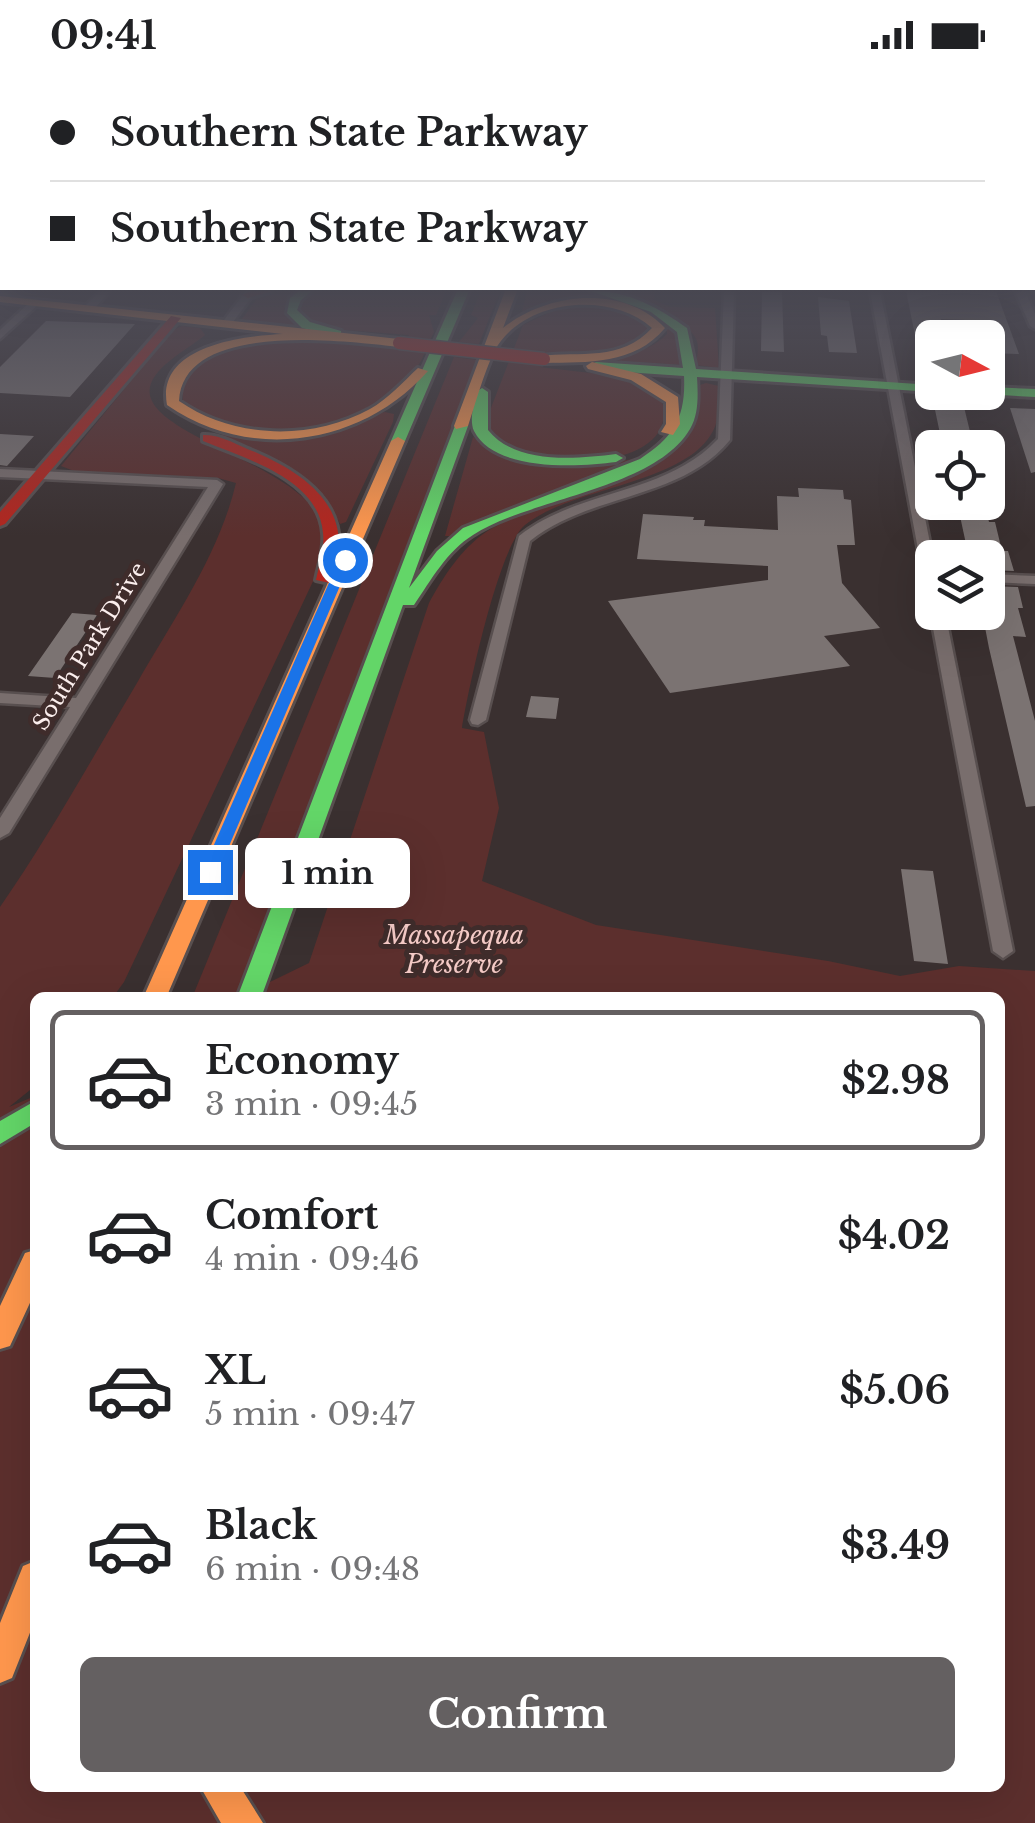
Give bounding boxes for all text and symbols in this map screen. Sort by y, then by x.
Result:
text: 09:41 [50,12,157,59]
text: Southern State Parkway [110,109,588,156]
text: Southern State Parkway [110,205,588,252]
north arrow [915,320,1005,410]
map controls [915,320,1005,630]
button: locate [915,430,1005,520]
route start [323,538,368,583]
button: layers [915,540,1005,630]
street label: South Park Drive [27,557,152,735]
callout: 1 min [245,837,410,907]
route end [188,850,233,895]
text: 1 min [281,853,374,893]
park label: Massapequa Preserve [383,920,524,980]
icon: car [85,1035,175,1125]
text: Economy [205,1037,399,1084]
text: $2.98 [841,1057,950,1104]
text: 3 min · 09:45 [205,1084,418,1124]
icon: car [85,1190,175,1280]
text: Comfort [205,1192,378,1239]
text: $4.02 [838,1212,950,1259]
text: 4 min · 09:46 [205,1239,420,1279]
icon: car [85,1345,175,1435]
text: XL [205,1347,266,1394]
text: $5.06 [839,1367,950,1414]
text: 5 min · 09:47 [205,1394,414,1434]
icon: car [85,1500,175,1590]
text: Black [205,1502,317,1549]
text: $3.49 [841,1522,950,1569]
text: 6 min · 09:48 [205,1549,420,1589]
button: Confirm [80,1657,955,1772]

